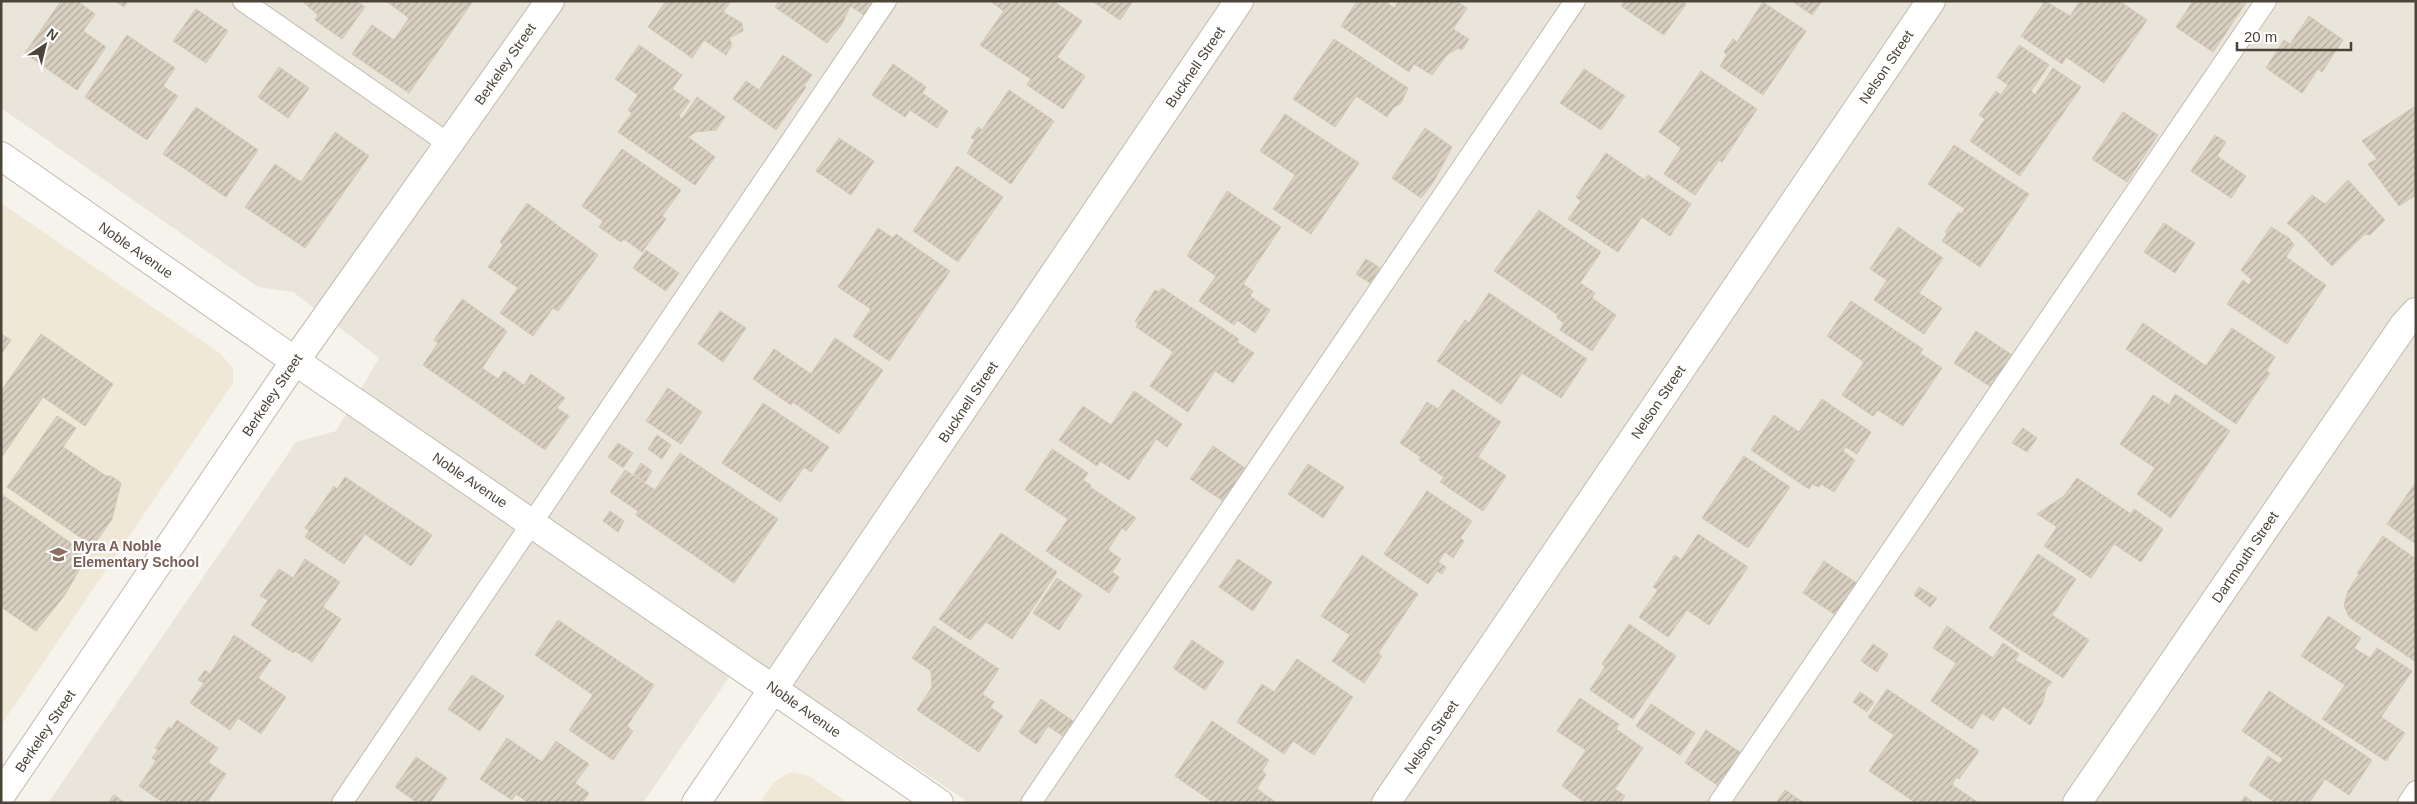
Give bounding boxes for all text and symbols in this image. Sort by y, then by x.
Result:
north arrow [20,20,70,70]
street label: Berkeley Street [471,20,539,108]
scale bar [2237,20,2351,52]
street label: Bucknell Street [1162,23,1228,111]
text: N [44,25,61,44]
street label: Nelson Street [1856,27,1916,107]
text: 20 m [2244,28,2277,45]
street label: Noble Avenue [96,219,176,282]
street label: Berkeley Street [239,351,305,439]
street label: Bucknell Street [935,358,1001,446]
street label: Nelson Street [1628,362,1688,442]
street label: Noble Avenue [429,449,511,511]
street label: Dartmouth Street [2209,508,2281,606]
place label: Myra A Noble Elementary School [73,538,199,570]
school or university icon: Myra A Noble Elementary School [49,544,69,564]
street label: Noble Avenue [764,678,844,741]
street label: Berkeley Street [12,687,78,775]
street label: Nelson Street [1401,697,1461,777]

